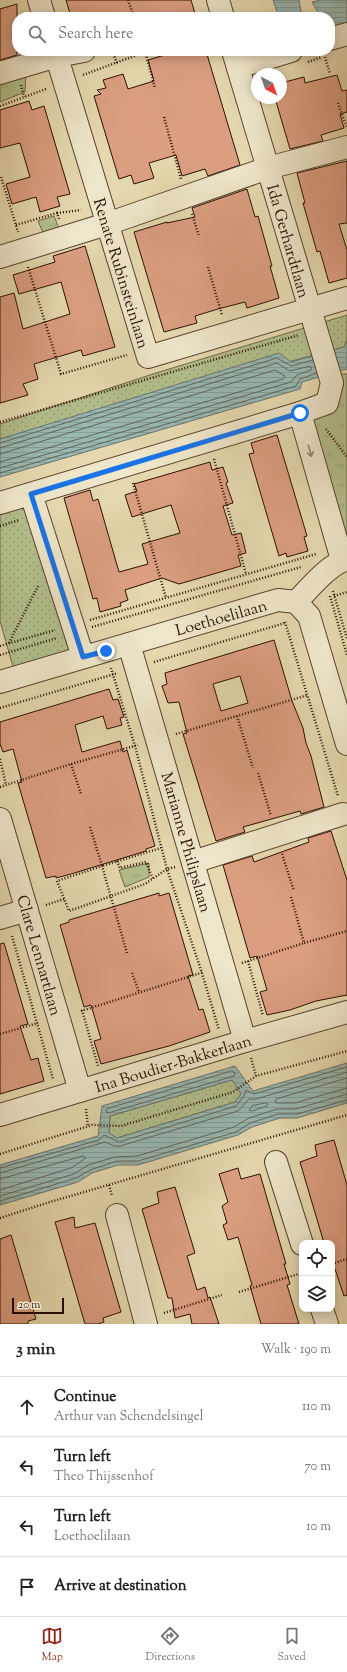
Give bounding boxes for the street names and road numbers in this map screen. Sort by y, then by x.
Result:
street label: Ida Gerhardtlaan [259,182,314,302]
street label: Renate Rubinsteinlaan [86,196,154,352]
street label: Loethoelilaan [173,595,271,643]
street label: Marianne Philipslaan [154,770,216,916]
street label: Clare Lennartlaan [9,893,66,1019]
street label: Ina Boudier-Bakkerlaan [93,1030,255,1100]

